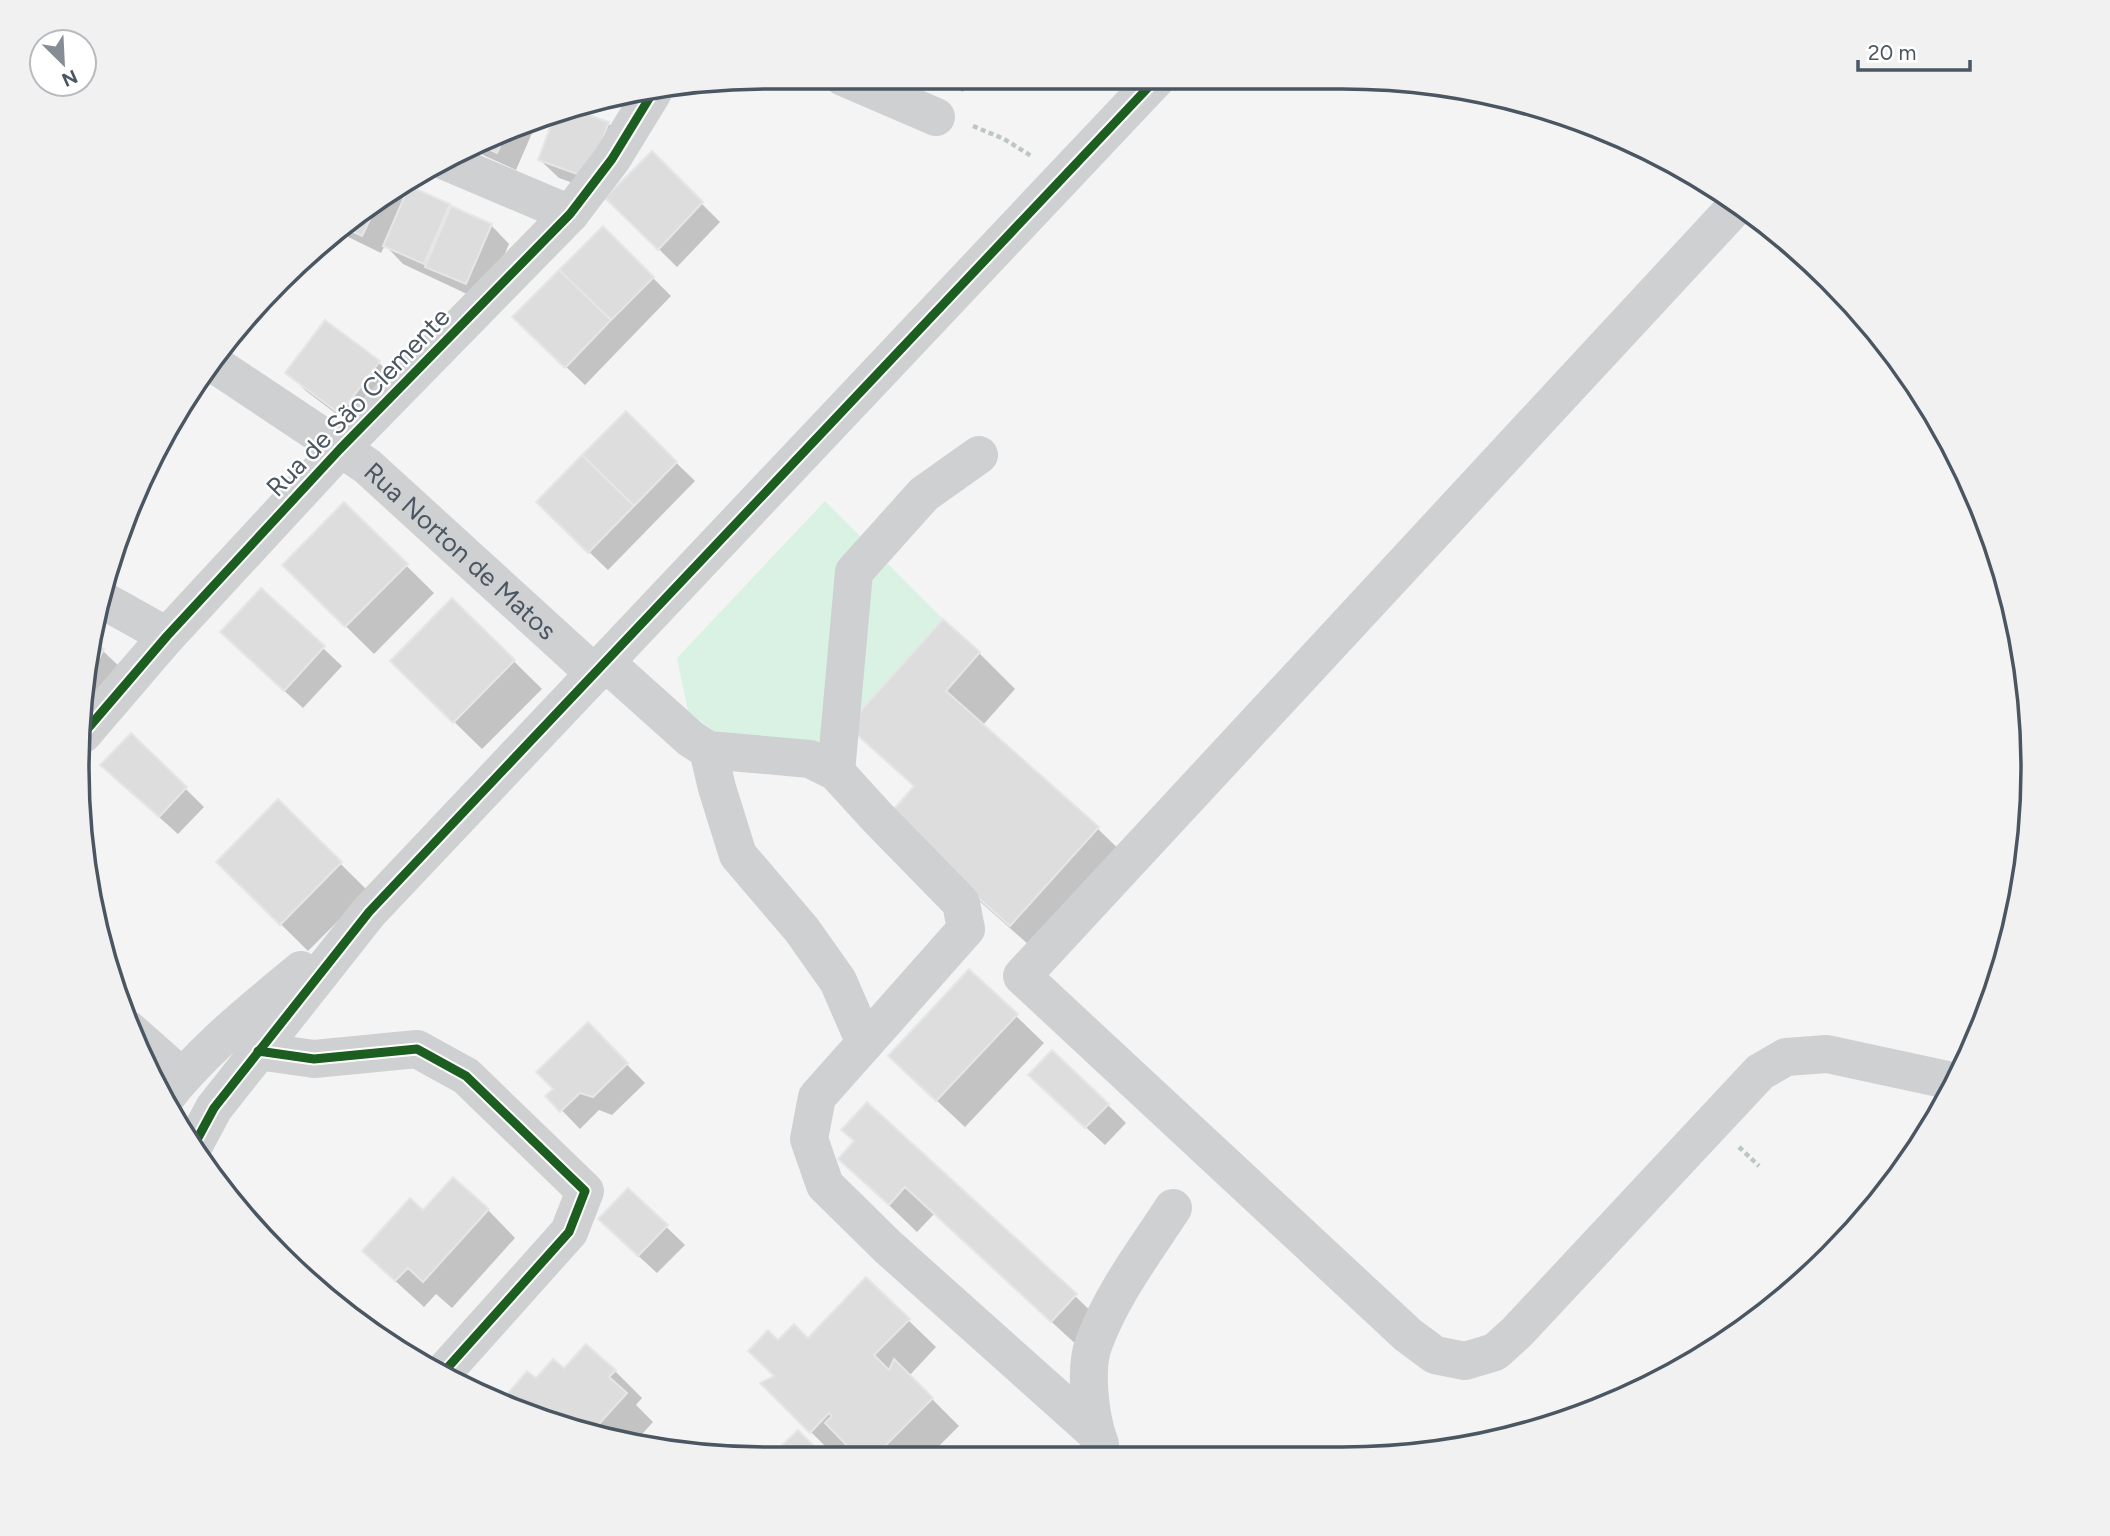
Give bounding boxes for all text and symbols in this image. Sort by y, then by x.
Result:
north arrow [28,28,98,98]
scale bar [1858,28,1970,72]
text: 20 m [1868,40,1916,65]
text: N [58,65,81,92]
street label: Rua de São Clemente [259,301,457,503]
street label: Rua Norton de Matos [358,455,563,647]

